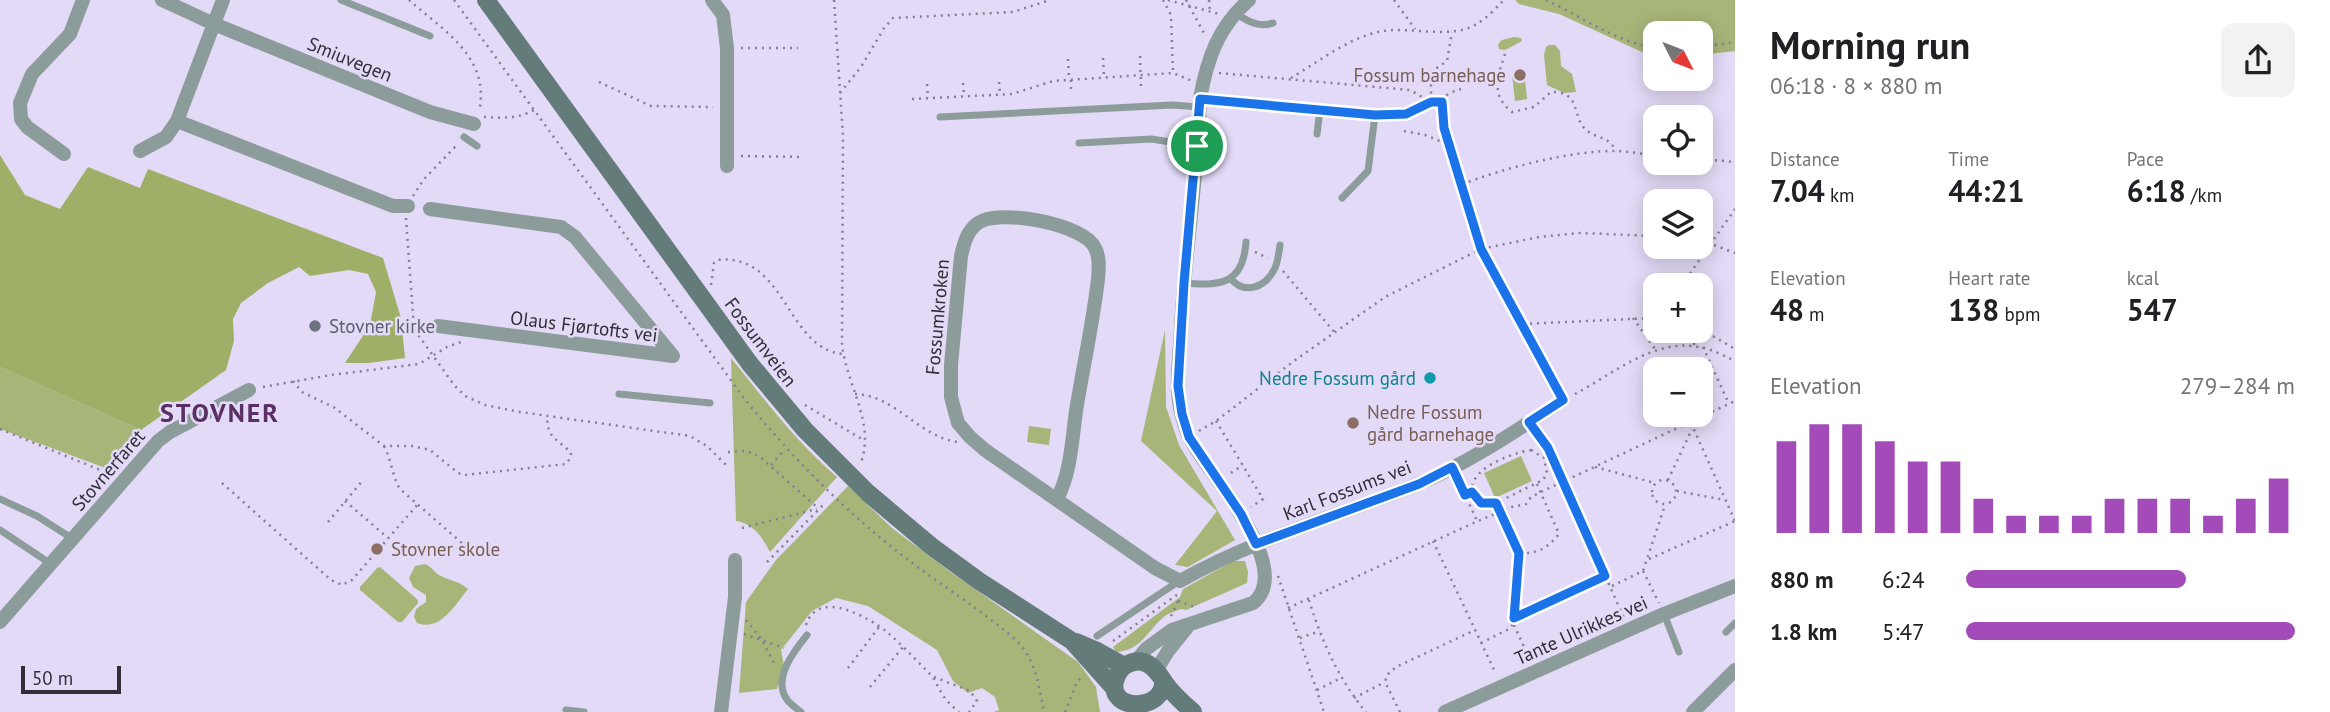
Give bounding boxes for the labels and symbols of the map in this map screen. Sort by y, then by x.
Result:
north arrow [1643,21,1713,91]
street label: Smiuvegen [304,31,396,87]
place label: Fossum barnehage [1353,63,1506,87]
marker: Fossum barnehage [1512,67,1528,83]
pin [1167,116,1227,176]
street label: Fossumkroken [920,258,954,376]
street label: Fossumveien [720,293,802,391]
street label: Olaus Fjørtofts vei [509,305,659,347]
place label: Stovner kirke [329,314,435,338]
marker: Stovner kirke [307,318,323,334]
place label: Nedre Fossum gård [1259,366,1416,390]
marker: Nedre Fossum gård [1422,370,1438,386]
district label: STOVNER [160,396,280,429]
place label: Nedre Fossum gård barnehage [1367,400,1494,446]
marker: Nedre Fossum gård barnehage [1345,415,1361,431]
street label: Stovnerfaret [66,424,150,516]
street label: Karl Fossums vei [1279,454,1415,526]
place label: Stovner skole [391,537,500,561]
marker: Stovner skole [369,541,385,557]
street label: Tante Ulrikkes vei [1511,590,1651,670]
scale bar [21,663,121,695]

